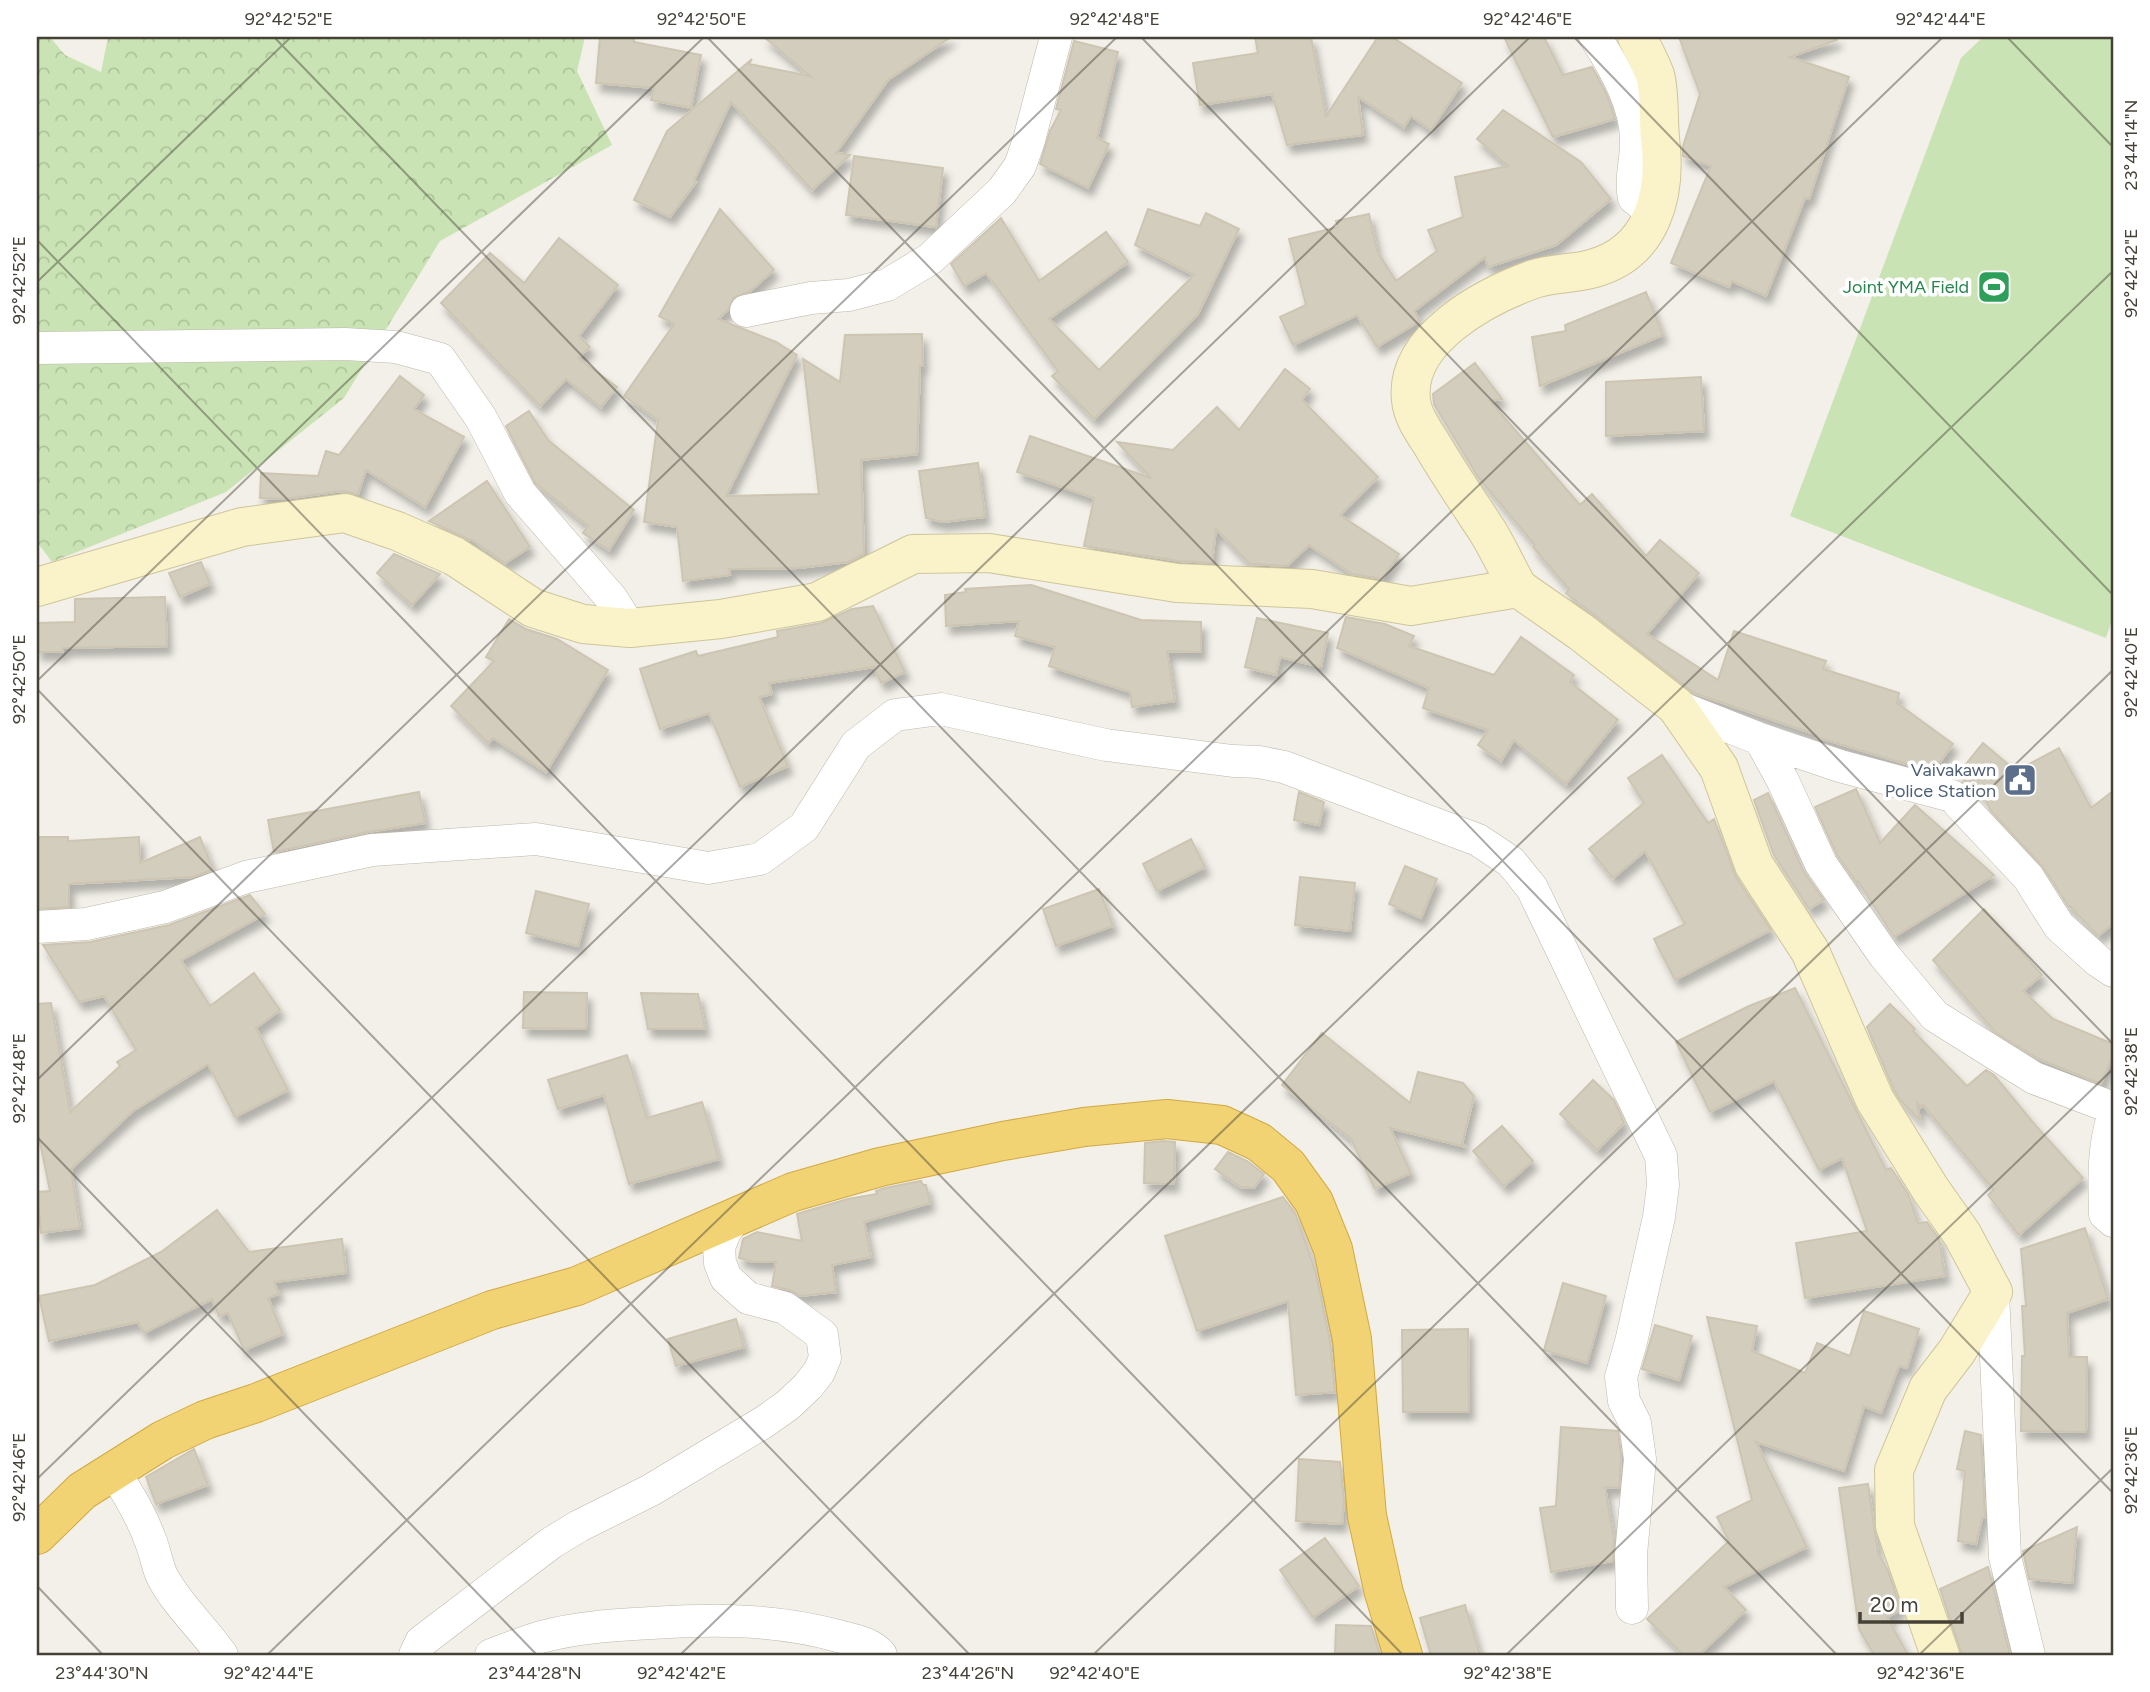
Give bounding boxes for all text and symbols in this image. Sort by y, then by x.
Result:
text: 92°42'52"E [245,8,333,30]
text: 92°42'50"E [657,8,747,30]
text: 92°42'48"E [1070,8,1160,30]
text: 92°42'46"E [1483,8,1573,30]
text: 92°42'44"E [1896,8,1986,30]
text: 23°44'14"N [2120,100,2142,190]
text: 92°42'42"E [2120,228,2142,318]
text: 92°42'52"E [8,236,30,324]
sports icon: Joint YMA Field [1975,268,2013,306]
place label: Joint YMA Field [1843,276,1969,298]
text: 92°42'40"E [2120,627,2142,717]
text: 92°42'50"E [8,634,30,724]
place label: Vaivakawn Police Station [1885,759,1996,802]
public building icon: Vaivakawn Police Station [2001,761,2039,799]
text: 92°42'38"E [2120,1027,2142,1116]
text: 92°42'48"E [8,1033,30,1123]
text: 92°42'36"E [2120,1426,2142,1514]
text: 92°42'46"E [8,1432,30,1522]
scale bar [1860,1580,1961,1624]
text: 20 m [1870,1592,1918,1617]
text: 23°44'30"N [55,1662,149,1684]
text: 92°42'44"E [224,1662,314,1684]
text: 23°44'28"N [488,1662,582,1684]
text: 92°42'42"E [637,1662,727,1684]
text: 23°44'26"N [922,1662,1014,1684]
text: 92°42'40"E [1050,1662,1140,1684]
text: 92°42'38"E [1464,1662,1553,1684]
text: 92°42'36"E [1877,1662,1965,1684]

